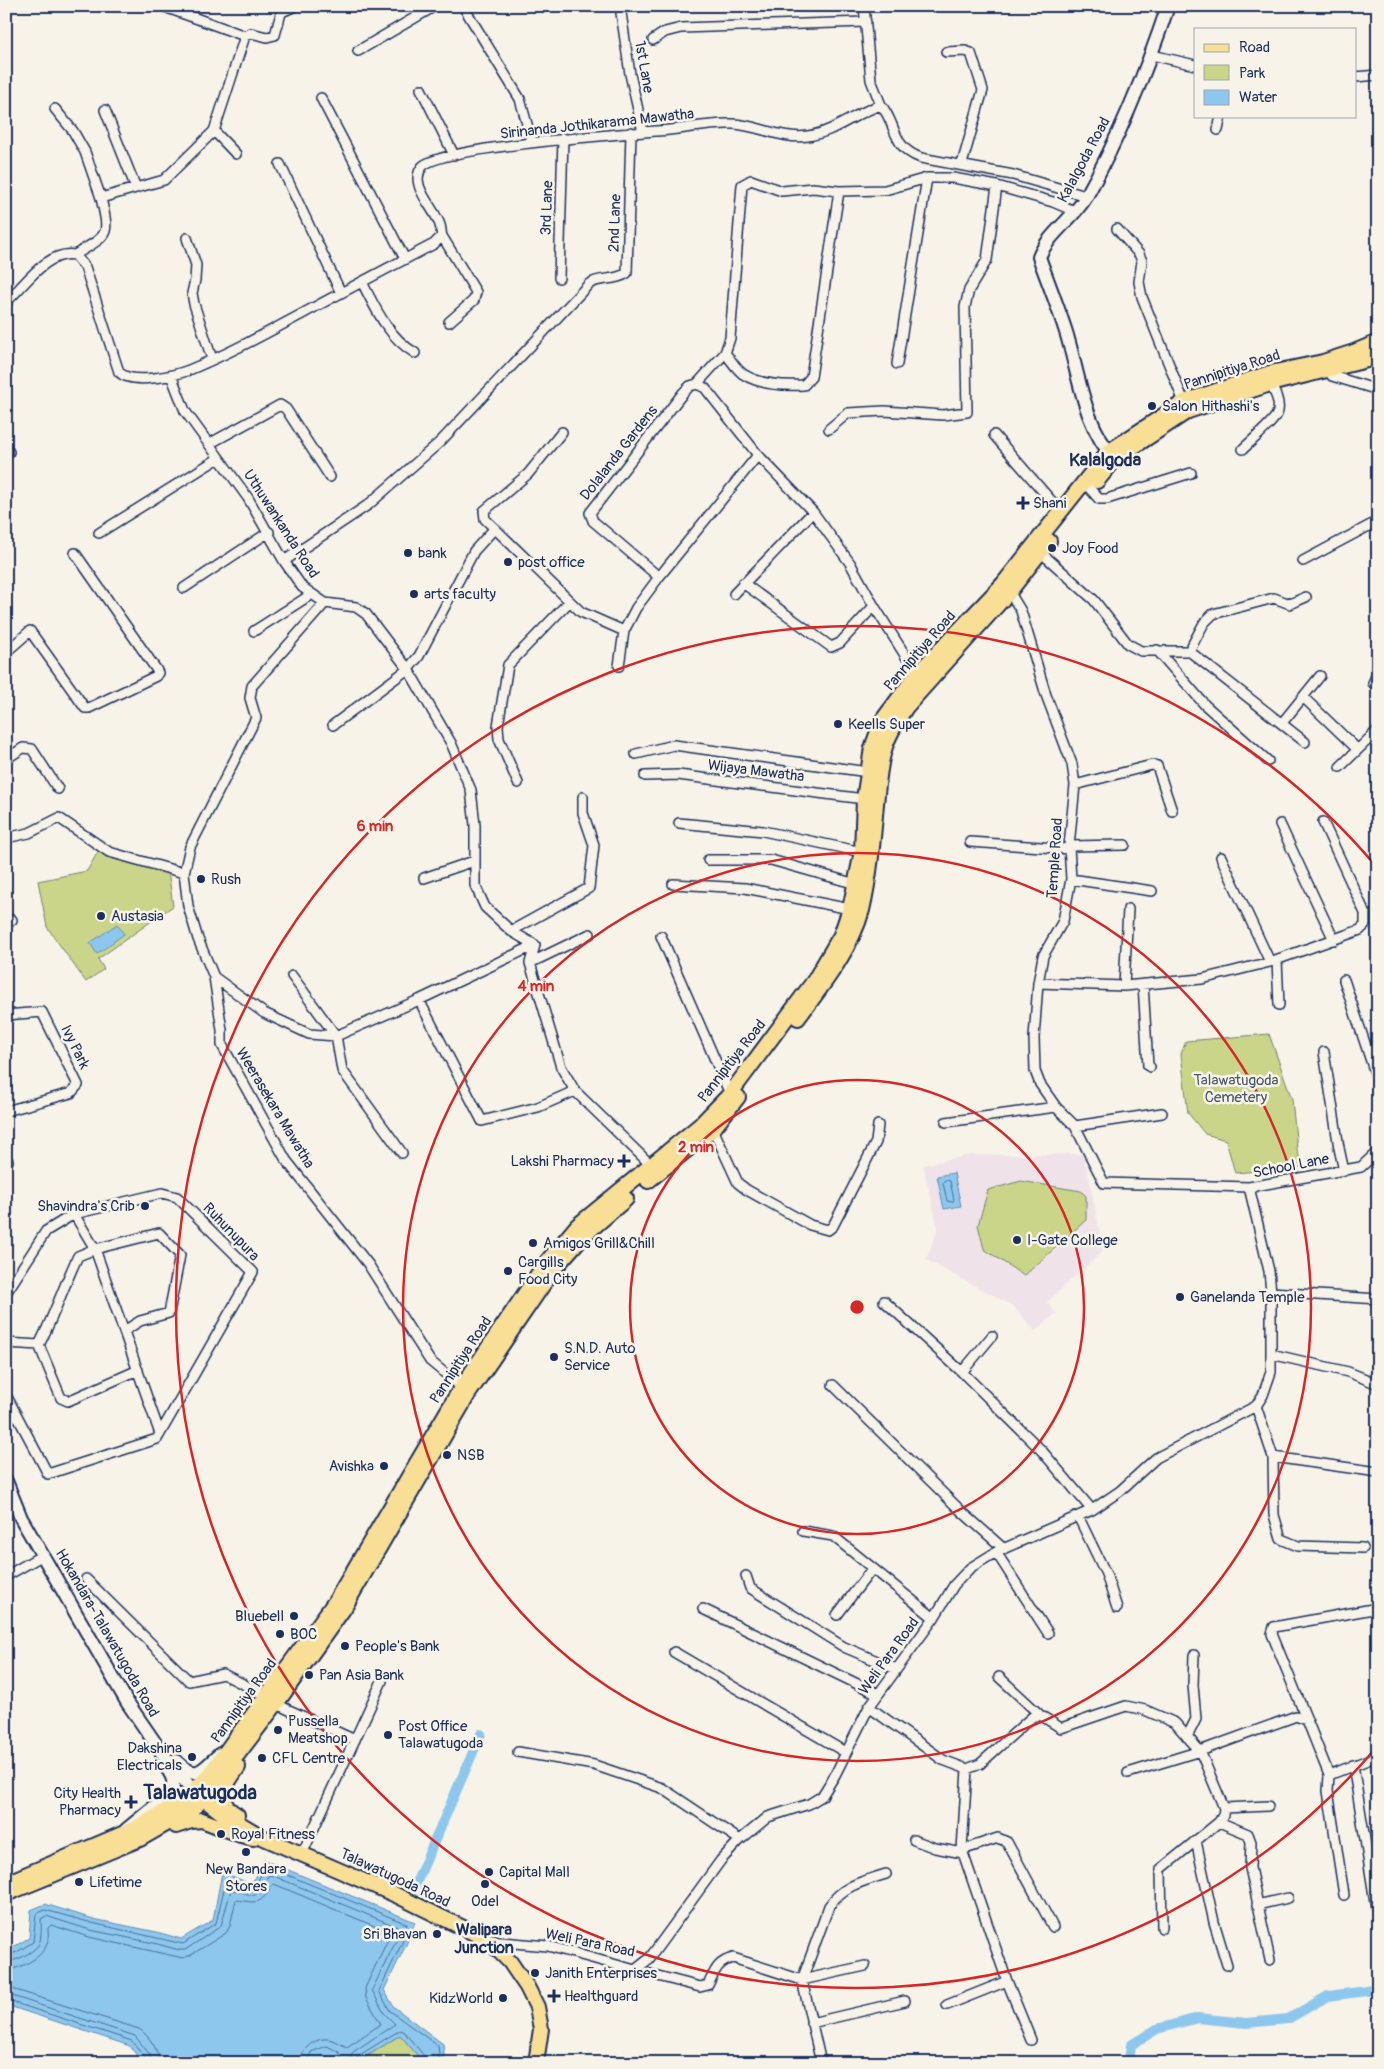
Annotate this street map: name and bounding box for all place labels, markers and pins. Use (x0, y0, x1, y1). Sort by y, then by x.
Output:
place label: Salon Hithashi's (1162, 397, 1260, 416)
marker: Salon Hithashi's (1146, 400, 1158, 412)
place label: Shani (1033, 494, 1067, 513)
marker: Shani (1017, 497, 1029, 509)
place label: Joy Food (1062, 539, 1119, 558)
marker: Joy Food (1046, 542, 1058, 554)
place label: bank (418, 544, 447, 563)
marker: bank (402, 547, 414, 559)
place label: post office (518, 553, 585, 572)
marker: post office (502, 556, 514, 568)
place label: arts faculty (424, 585, 497, 604)
marker: arts faculty (408, 588, 420, 600)
place label: Keells Super (848, 715, 926, 734)
marker: Keells Super (832, 718, 844, 730)
place label: Rush (211, 870, 241, 889)
marker: Rush (195, 873, 207, 885)
place label: Austasia (111, 907, 164, 926)
marker: Austasia (95, 910, 107, 922)
place label: Lakshi Pharmacy (511, 1152, 615, 1171)
marker: Lakshi Pharmacy (618, 1155, 630, 1167)
place label: Shavindra's Crib (37, 1197, 135, 1216)
marker: Shavindra's Crib (139, 1200, 151, 1212)
place label: I-Gate College (1027, 1231, 1118, 1250)
place label: Amigos Grill&Chill (543, 1234, 655, 1253)
marker: I-Gate College (1011, 1234, 1023, 1246)
marker: Amigos Grill&Chill (527, 1237, 539, 1249)
place label: Cargills Food City (518, 1253, 578, 1289)
marker: Cargills Food City (502, 1265, 514, 1277)
place label: Ganelanda Temple (1190, 1288, 1305, 1307)
marker: Ganelanda Temple (1174, 1291, 1186, 1303)
centre of rings (848, 1298, 866, 1316)
place label: S.N.D. Auto Service (564, 1339, 636, 1375)
marker: S.N.D. Auto Service (548, 1351, 560, 1363)
place label: NSB (457, 1446, 484, 1465)
marker: NSB (441, 1449, 453, 1461)
place label: Avishka (329, 1457, 374, 1476)
marker: Avishka (378, 1460, 390, 1472)
place label: Bluebell (235, 1607, 284, 1626)
marker: Bluebell (288, 1610, 300, 1622)
place label: BOC (290, 1625, 317, 1644)
marker: BOC (274, 1628, 286, 1640)
place label: People's Bank (355, 1637, 440, 1656)
marker: People's Bank (339, 1640, 351, 1652)
place label: Pan Asia Bank (319, 1666, 405, 1685)
marker: Pan Asia Bank (303, 1669, 315, 1681)
place label: Pussella Meatshop (288, 1712, 348, 1748)
place label: Post Office Talawatugoda (398, 1717, 483, 1753)
marker: Pussella Meatshop (272, 1724, 284, 1736)
marker: Post Office Talawatugoda (382, 1729, 394, 1741)
place label: Dakshina Electricals (117, 1739, 182, 1775)
place label: CFL Centre (272, 1749, 346, 1768)
marker: Dakshina Electricals (186, 1751, 198, 1763)
marker: CFL Centre (256, 1752, 268, 1764)
place label: City Health Pharmacy (53, 1784, 122, 1820)
marker: City Health Pharmacy (125, 1796, 137, 1808)
place label: Royal Fitness (231, 1825, 315, 1844)
marker: Royal Fitness (215, 1828, 227, 1840)
marker: New Bandara Stores (240, 1846, 252, 1858)
place label: New Bandara Stores (205, 1860, 287, 1896)
place label: Capital Mall (499, 1863, 570, 1882)
marker: Capital Mall (483, 1866, 495, 1878)
place label: Lifetime (89, 1873, 142, 1892)
marker: Lifetime (73, 1876, 85, 1888)
marker: Odel (479, 1878, 491, 1890)
place label: Odel (471, 1892, 499, 1911)
place label: Sri Bhavan (363, 1925, 427, 1944)
marker: Sri Bhavan (431, 1928, 443, 1940)
place label: Janith Enterprises (545, 1964, 657, 1983)
marker: Janith Enterprises (529, 1967, 541, 1979)
place label: Healthguard (564, 1987, 638, 2006)
place label: KidzWorld (429, 1989, 493, 2008)
marker: Healthguard (548, 1990, 560, 2002)
marker: KidzWorld (497, 1992, 509, 2004)

